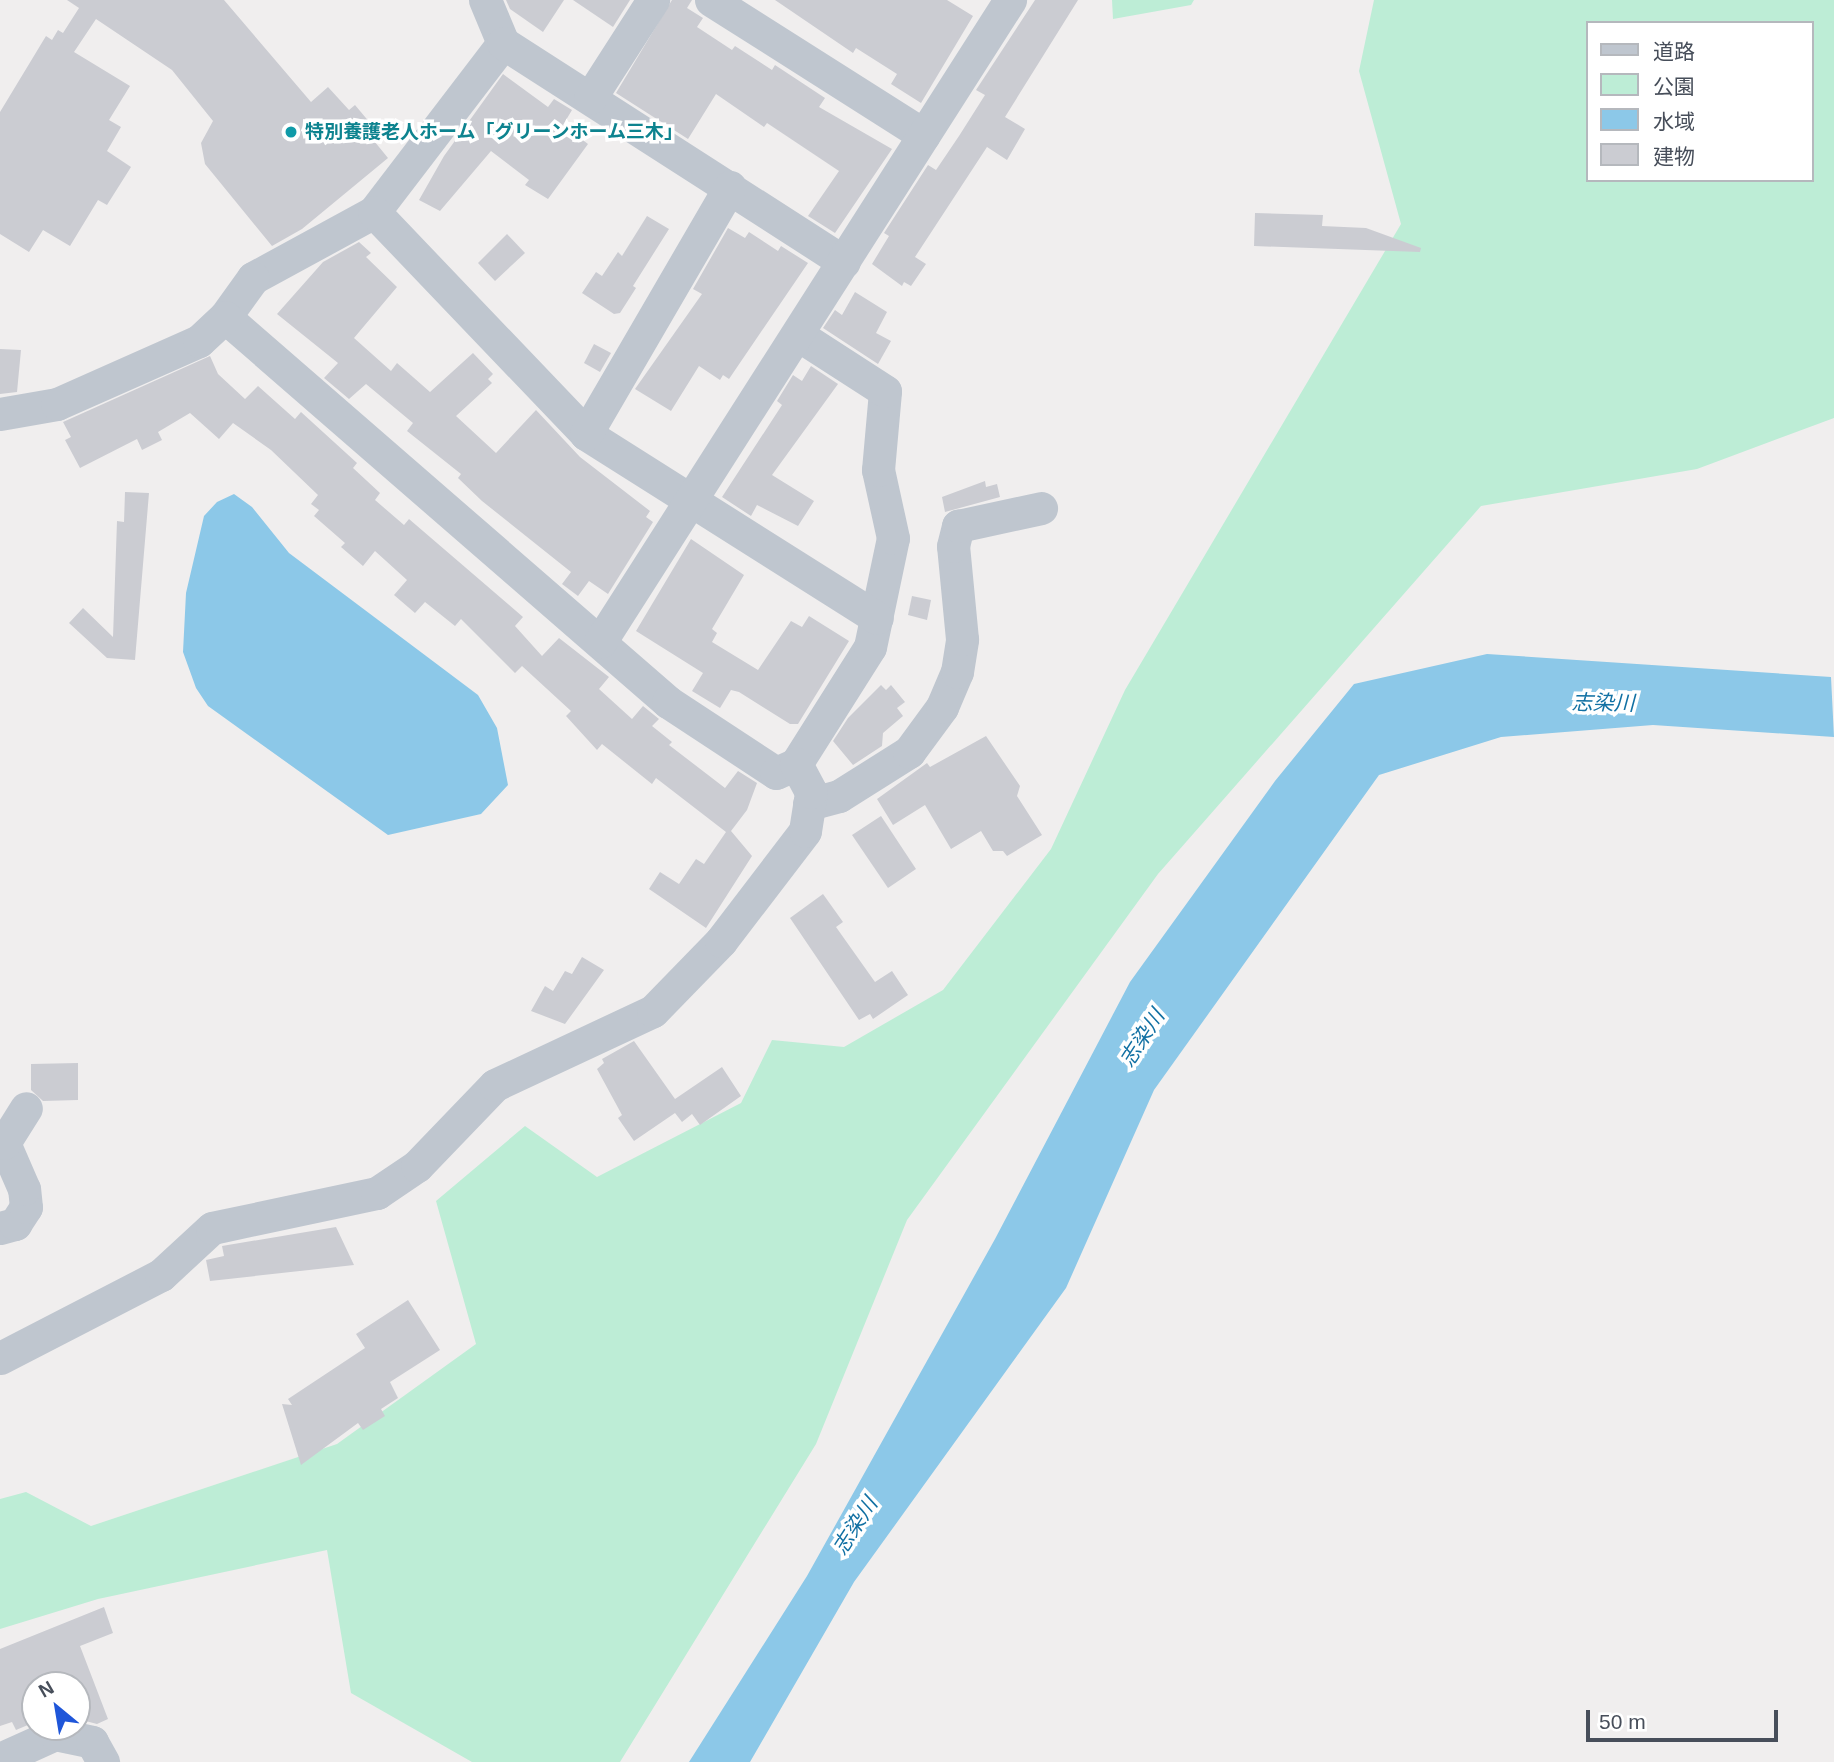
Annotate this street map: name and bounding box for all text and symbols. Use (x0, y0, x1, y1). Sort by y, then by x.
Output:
legend (1586, 21, 1813, 182)
text: 道路 (1653, 40, 1695, 63)
text: 公園 (1653, 75, 1695, 98)
text: 水域 (1653, 110, 1695, 133)
place label: 特別養護老人ホーム「グリーンホーム三木」 (305, 121, 685, 143)
marker: 特別養護老人ホーム「グリーンホーム三木」 (283, 124, 299, 140)
text: 建物 (1653, 145, 1695, 168)
water label: 志染川 (1571, 690, 1635, 716)
water label: 志染川 (1114, 1005, 1170, 1071)
water label: 志染川 (827, 1493, 883, 1559)
north arrow (21, 1671, 91, 1741)
text: N (35, 1677, 57, 1702)
scale bar (1589, 1696, 1782, 1740)
text: 50 m (1599, 1710, 1646, 1733)

